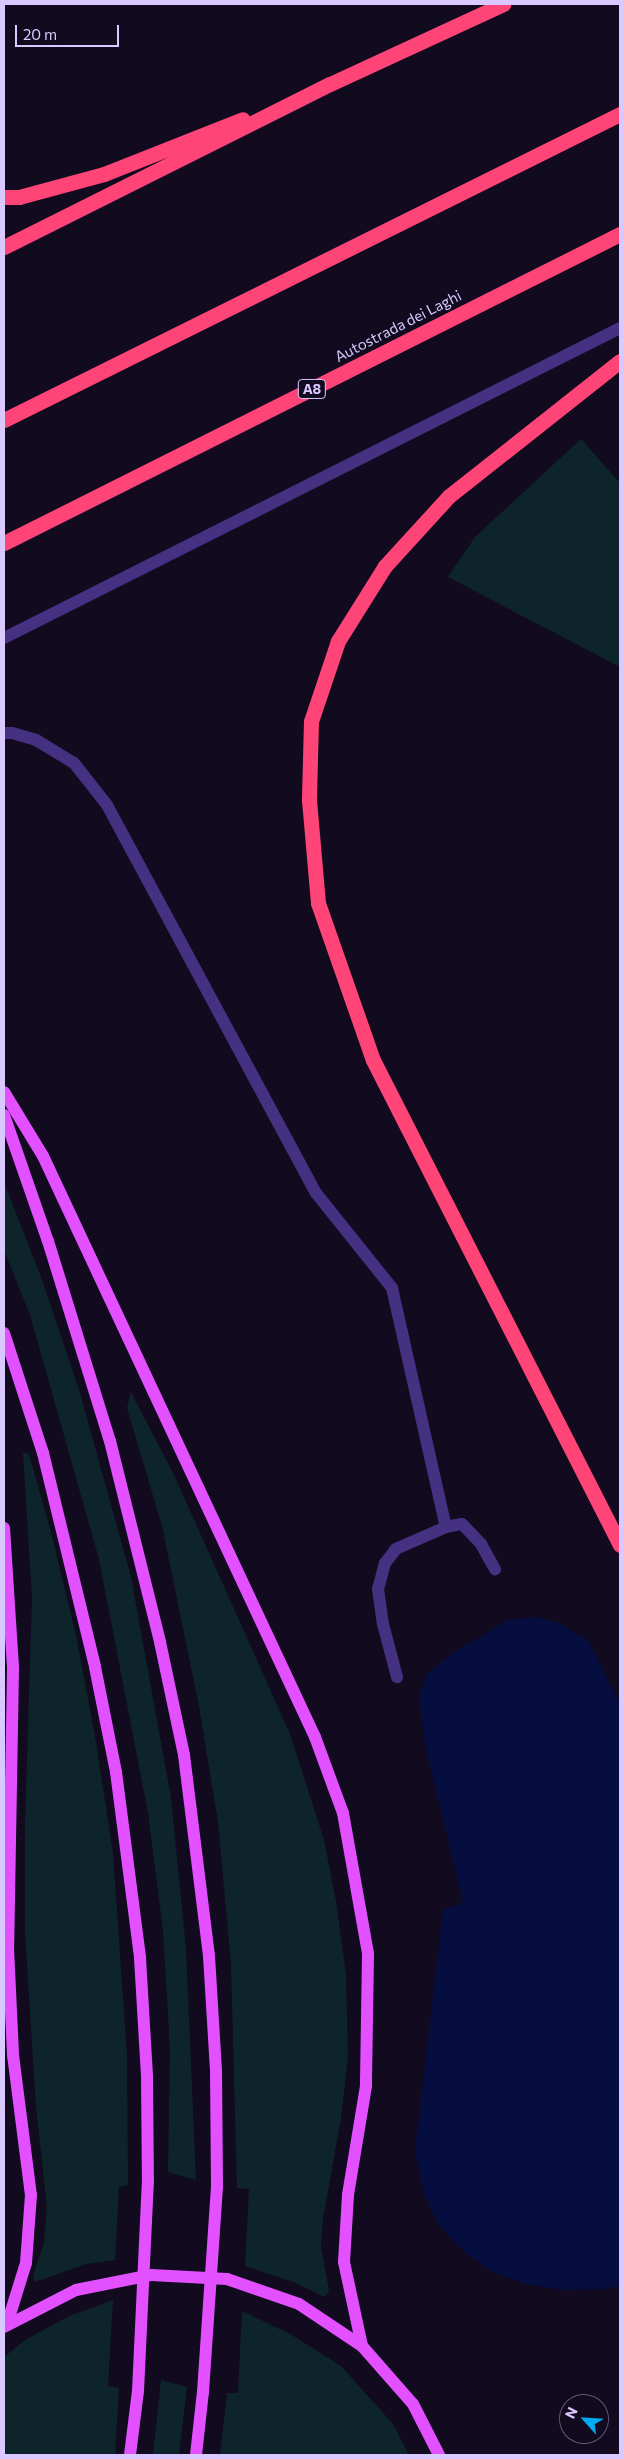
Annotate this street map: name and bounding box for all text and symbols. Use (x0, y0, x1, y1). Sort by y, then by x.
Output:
scale bar (18, 15, 121, 47)
text: 20 m (23, 25, 57, 43)
street label: Autostrada dei Laghi (332, 286, 464, 366)
road number: A8 (297, 378, 327, 400)
north arrow (559, 2394, 609, 2444)
text: N (561, 2404, 581, 2421)

